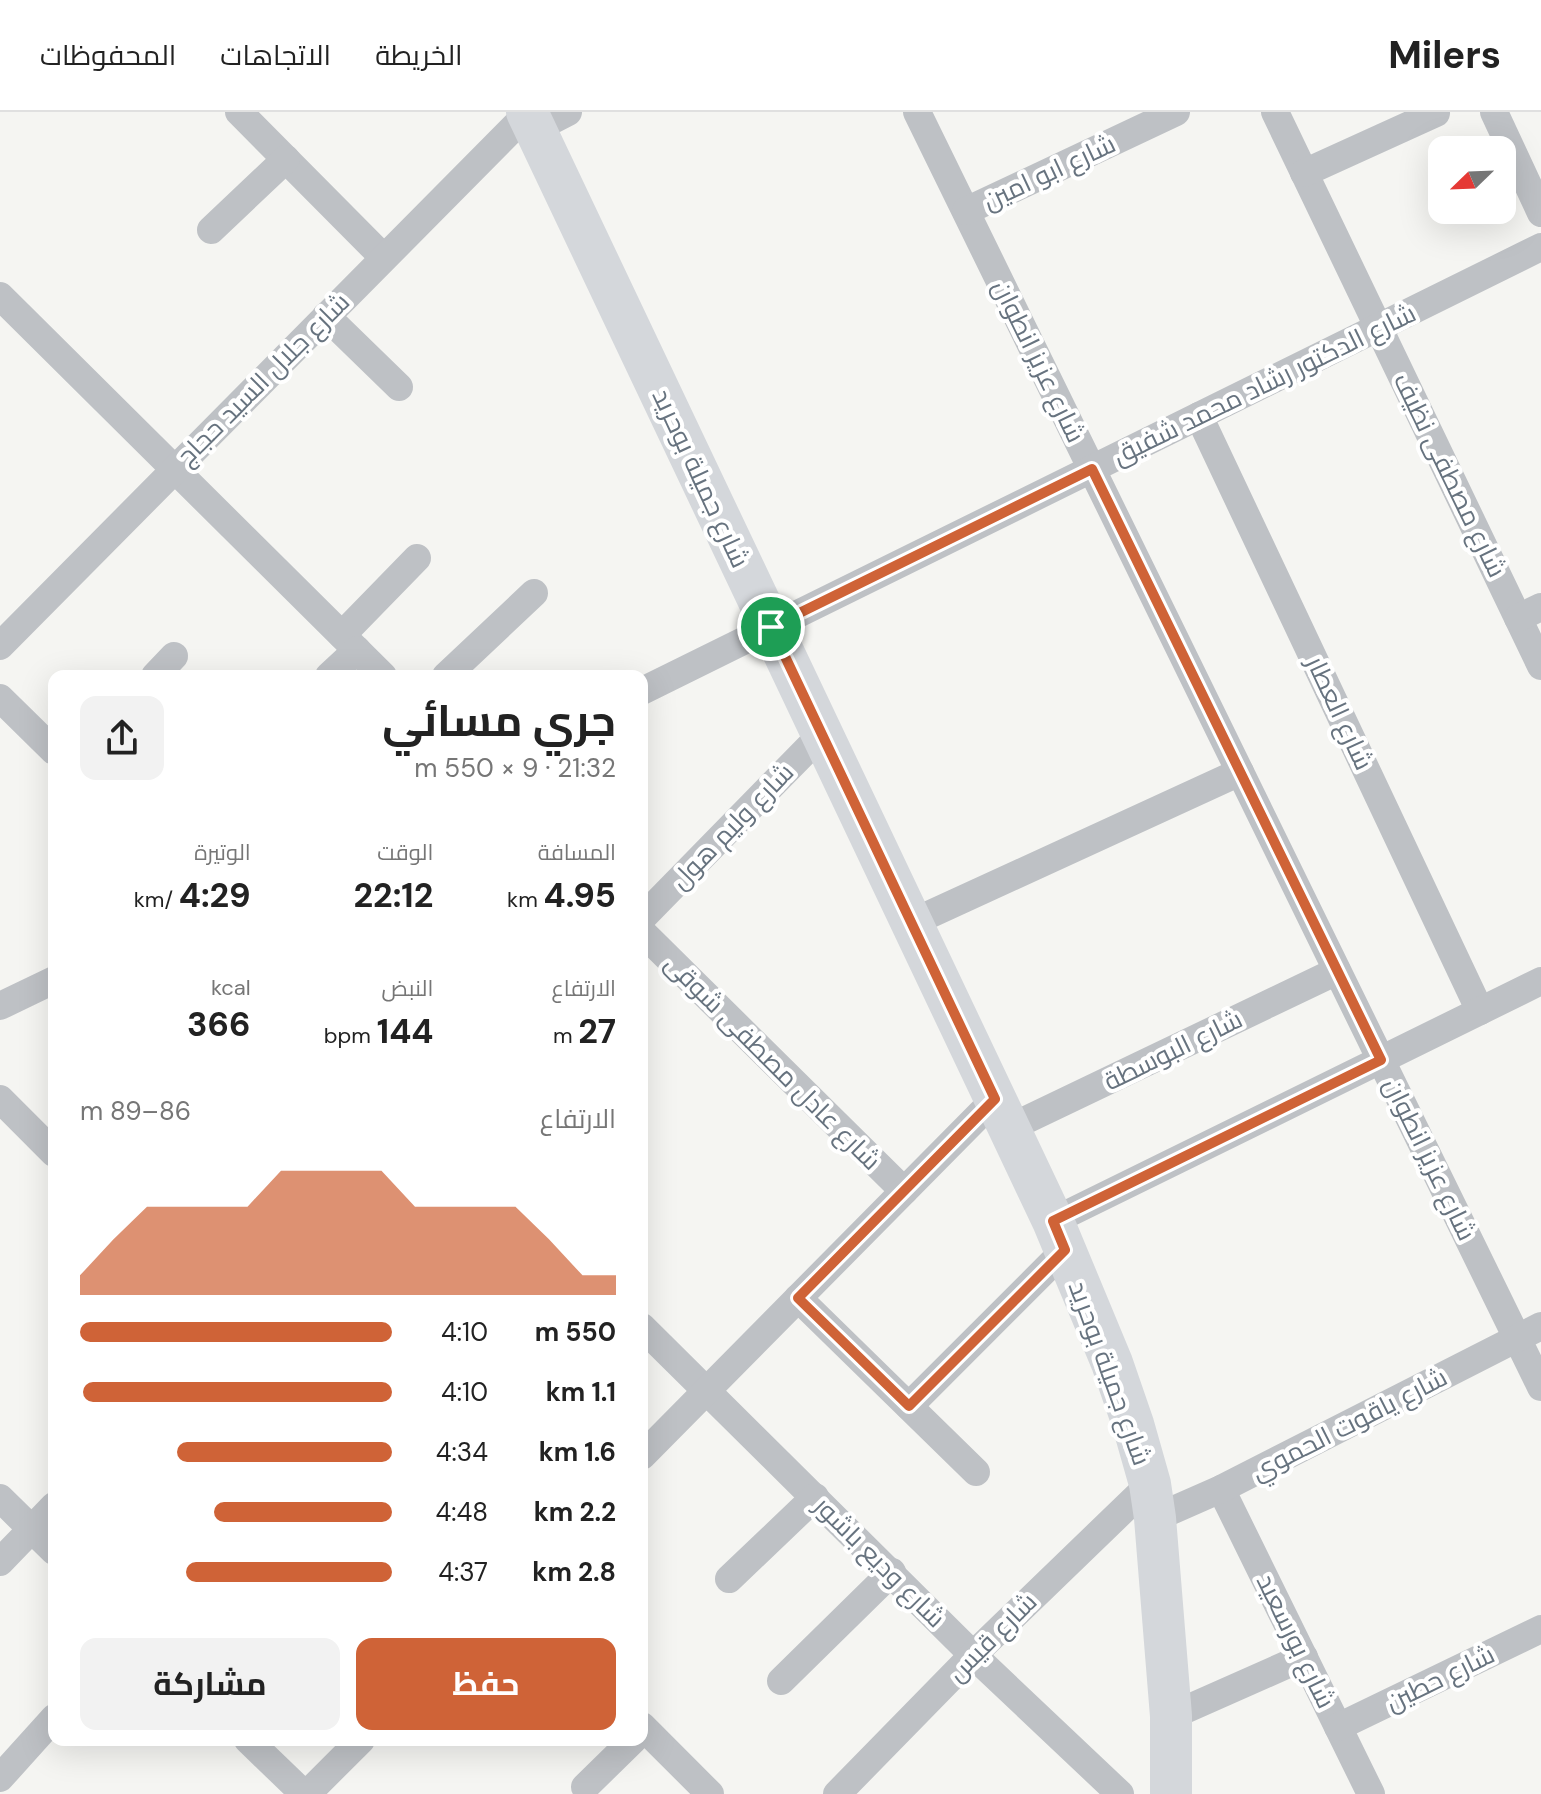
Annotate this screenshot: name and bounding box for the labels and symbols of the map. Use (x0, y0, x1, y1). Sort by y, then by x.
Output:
street label: شارع ابو امين (977, 126, 1121, 218)
north arrow (1428, 136, 1516, 224)
street label: شارع عزيز انطوان (985, 274, 1093, 448)
street label: شارع جلال السيد حجاج (169, 285, 357, 473)
street label: شارع الدكتور رشاد محمد شفيق (1107, 296, 1421, 472)
street label: شارع مصطفى نظيف (1386, 367, 1514, 583)
street label: شارع جميلة بوحريد (645, 383, 757, 573)
pin (737, 593, 805, 661)
street label: شارع العطار (1298, 649, 1381, 775)
street label: شارع وليم هول (663, 755, 802, 897)
street label: شارع عادل مصطفى شوقى (658, 947, 888, 1177)
street label: شارع البوسطة (1098, 1002, 1248, 1098)
street label: شارع عزيز انطوان (1376, 1072, 1484, 1246)
street label: شارع جميلة بوحريد (1061, 1276, 1159, 1470)
street label: شارع ياقوت الحموي (1245, 1360, 1454, 1491)
street label: شارع وديع باشور (806, 1488, 953, 1635)
street label: شارع بورسعيد (1249, 1568, 1343, 1714)
street label: شارع قيس (940, 1585, 1044, 1689)
street label: شارع حطين (1380, 1637, 1500, 1719)

